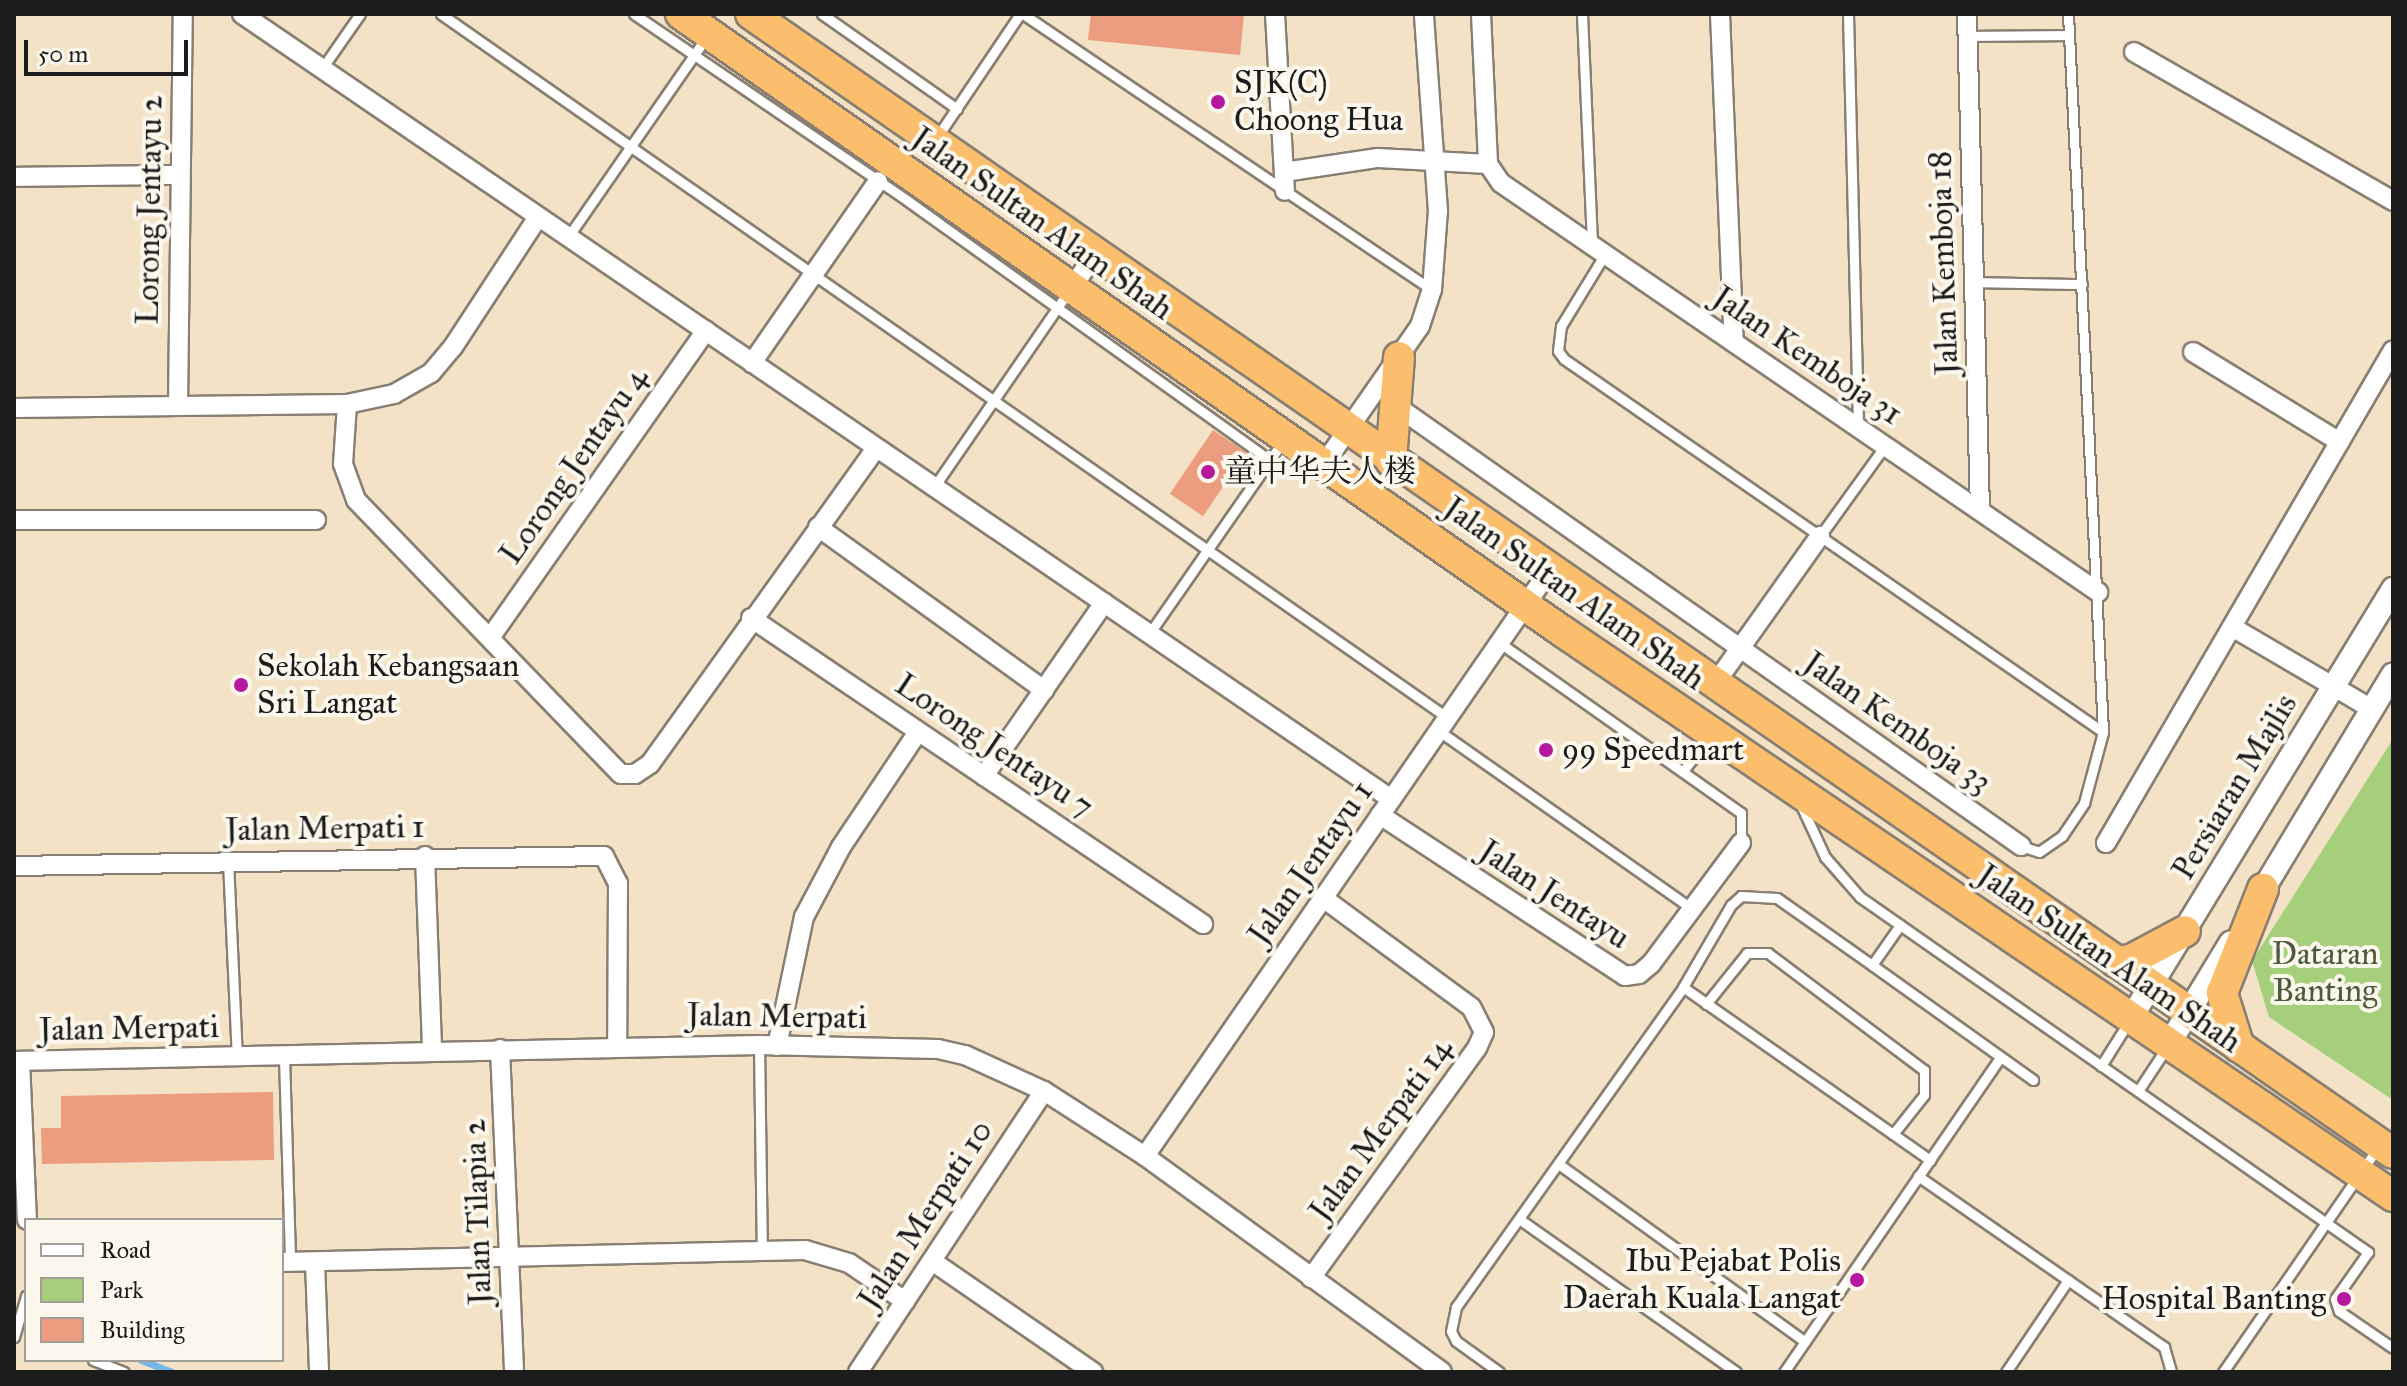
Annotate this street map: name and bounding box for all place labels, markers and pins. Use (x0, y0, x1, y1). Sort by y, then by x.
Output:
place label: SJK(C) Choong Hua (1234, 65, 1403, 140)
marker: SJK(C) Choong Hua (1209, 93, 1227, 111)
place label: 童中华夫人楼 (1224, 453, 1416, 491)
marker: 童中华夫人楼 (1199, 463, 1217, 481)
place label: Sekolah Kebangsaan Sri Langat (257, 648, 519, 723)
marker: Sekolah Kebangsaan Sri Langat (232, 676, 250, 694)
place label: 99 Speedmart (1562, 731, 1744, 769)
marker: 99 Speedmart (1537, 741, 1555, 759)
place label: Ibu Pejabat Polis Daerah Kuala Langat (1563, 1243, 1841, 1318)
marker: Ibu Pejabat Polis Daerah Kuala Langat (1848, 1271, 1866, 1289)
place label: Hospital Banting (2101, 1280, 2326, 1318)
marker: Hospital Banting (2333, 1288, 2355, 1310)

